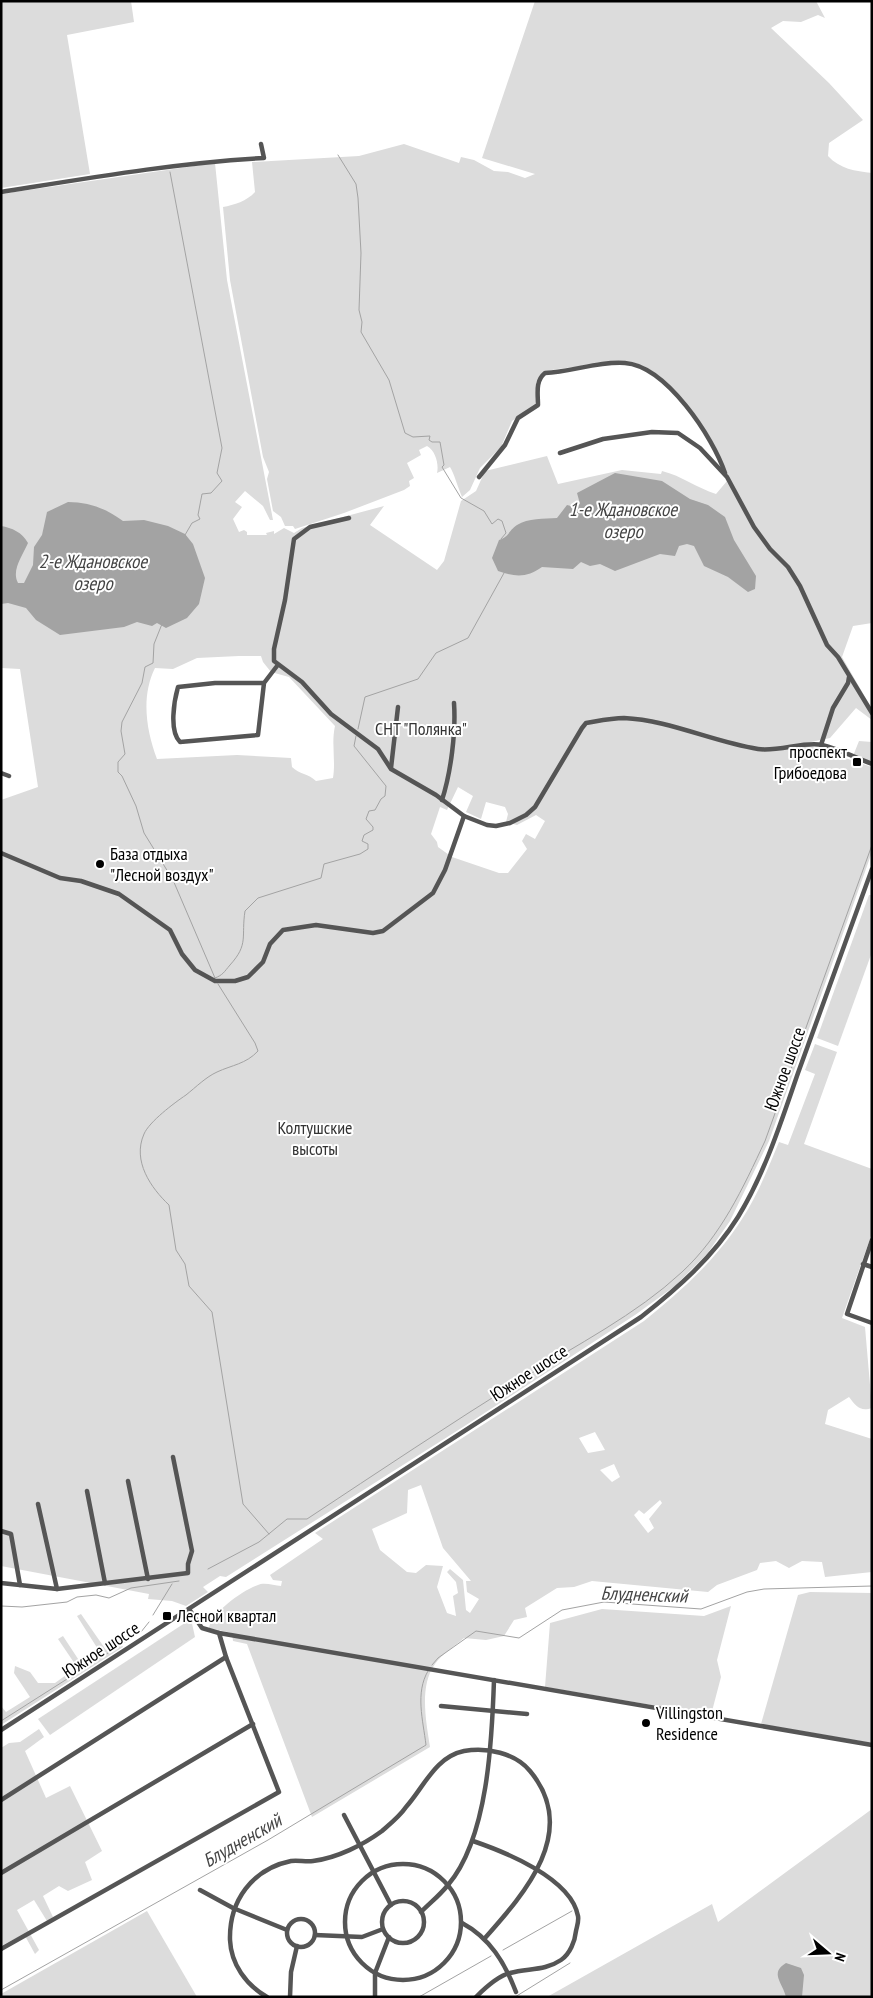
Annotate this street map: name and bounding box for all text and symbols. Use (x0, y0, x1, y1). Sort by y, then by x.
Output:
water label: 1-е Ждановское озеро (569, 497, 678, 543)
water label: 2-е Ждановское озеро (39, 549, 148, 595)
park label: СНТ "Полянка" (375, 717, 467, 740)
place label: проспект Грибоедова (774, 740, 847, 784)
marker: проспект Грибоедова (851, 756, 863, 768)
place label: База отдыха "Лесной воздух" (110, 842, 214, 886)
marker: База отдыха "Лесной воздух" (94, 858, 106, 870)
street label: Южное шоссе (759, 1024, 810, 1114)
park label: Колтушские высоты (277, 1116, 353, 1160)
street label: Южное шоссе (486, 1339, 572, 1406)
water label: Блудненский (600, 1580, 689, 1608)
place label: Лесной квартал (176, 1604, 276, 1627)
marker: Лесной квартал (161, 1610, 173, 1622)
street label: Южное шоссе (58, 1616, 144, 1683)
place label: Villingston Residence (655, 1701, 723, 1745)
marker: Villingston Residence (640, 1717, 652, 1729)
water label: Блудненский (199, 1807, 287, 1872)
north arrow (803, 1928, 853, 1978)
text: N (831, 1951, 850, 1964)

